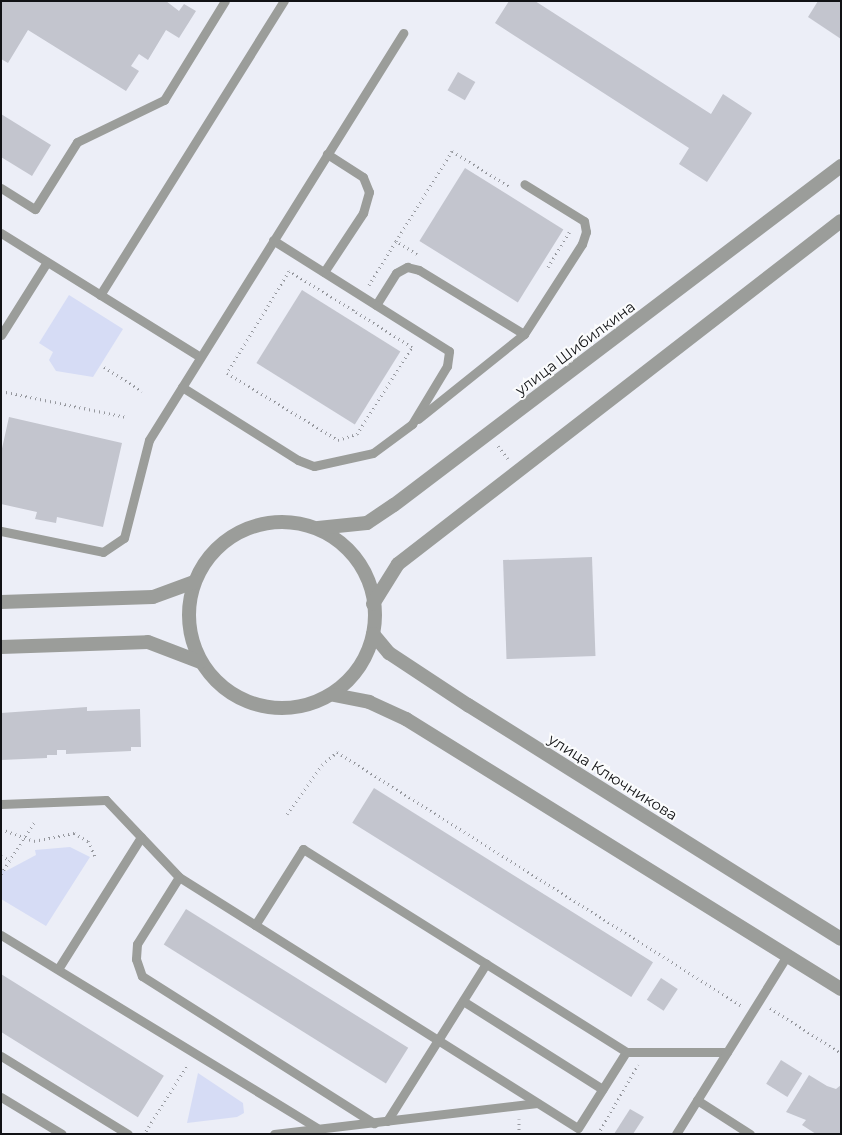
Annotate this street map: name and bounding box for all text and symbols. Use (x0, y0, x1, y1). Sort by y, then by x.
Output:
street label: улица Шибилкина (512, 297, 638, 399)
street label: улица Ключникова (545, 730, 681, 824)

